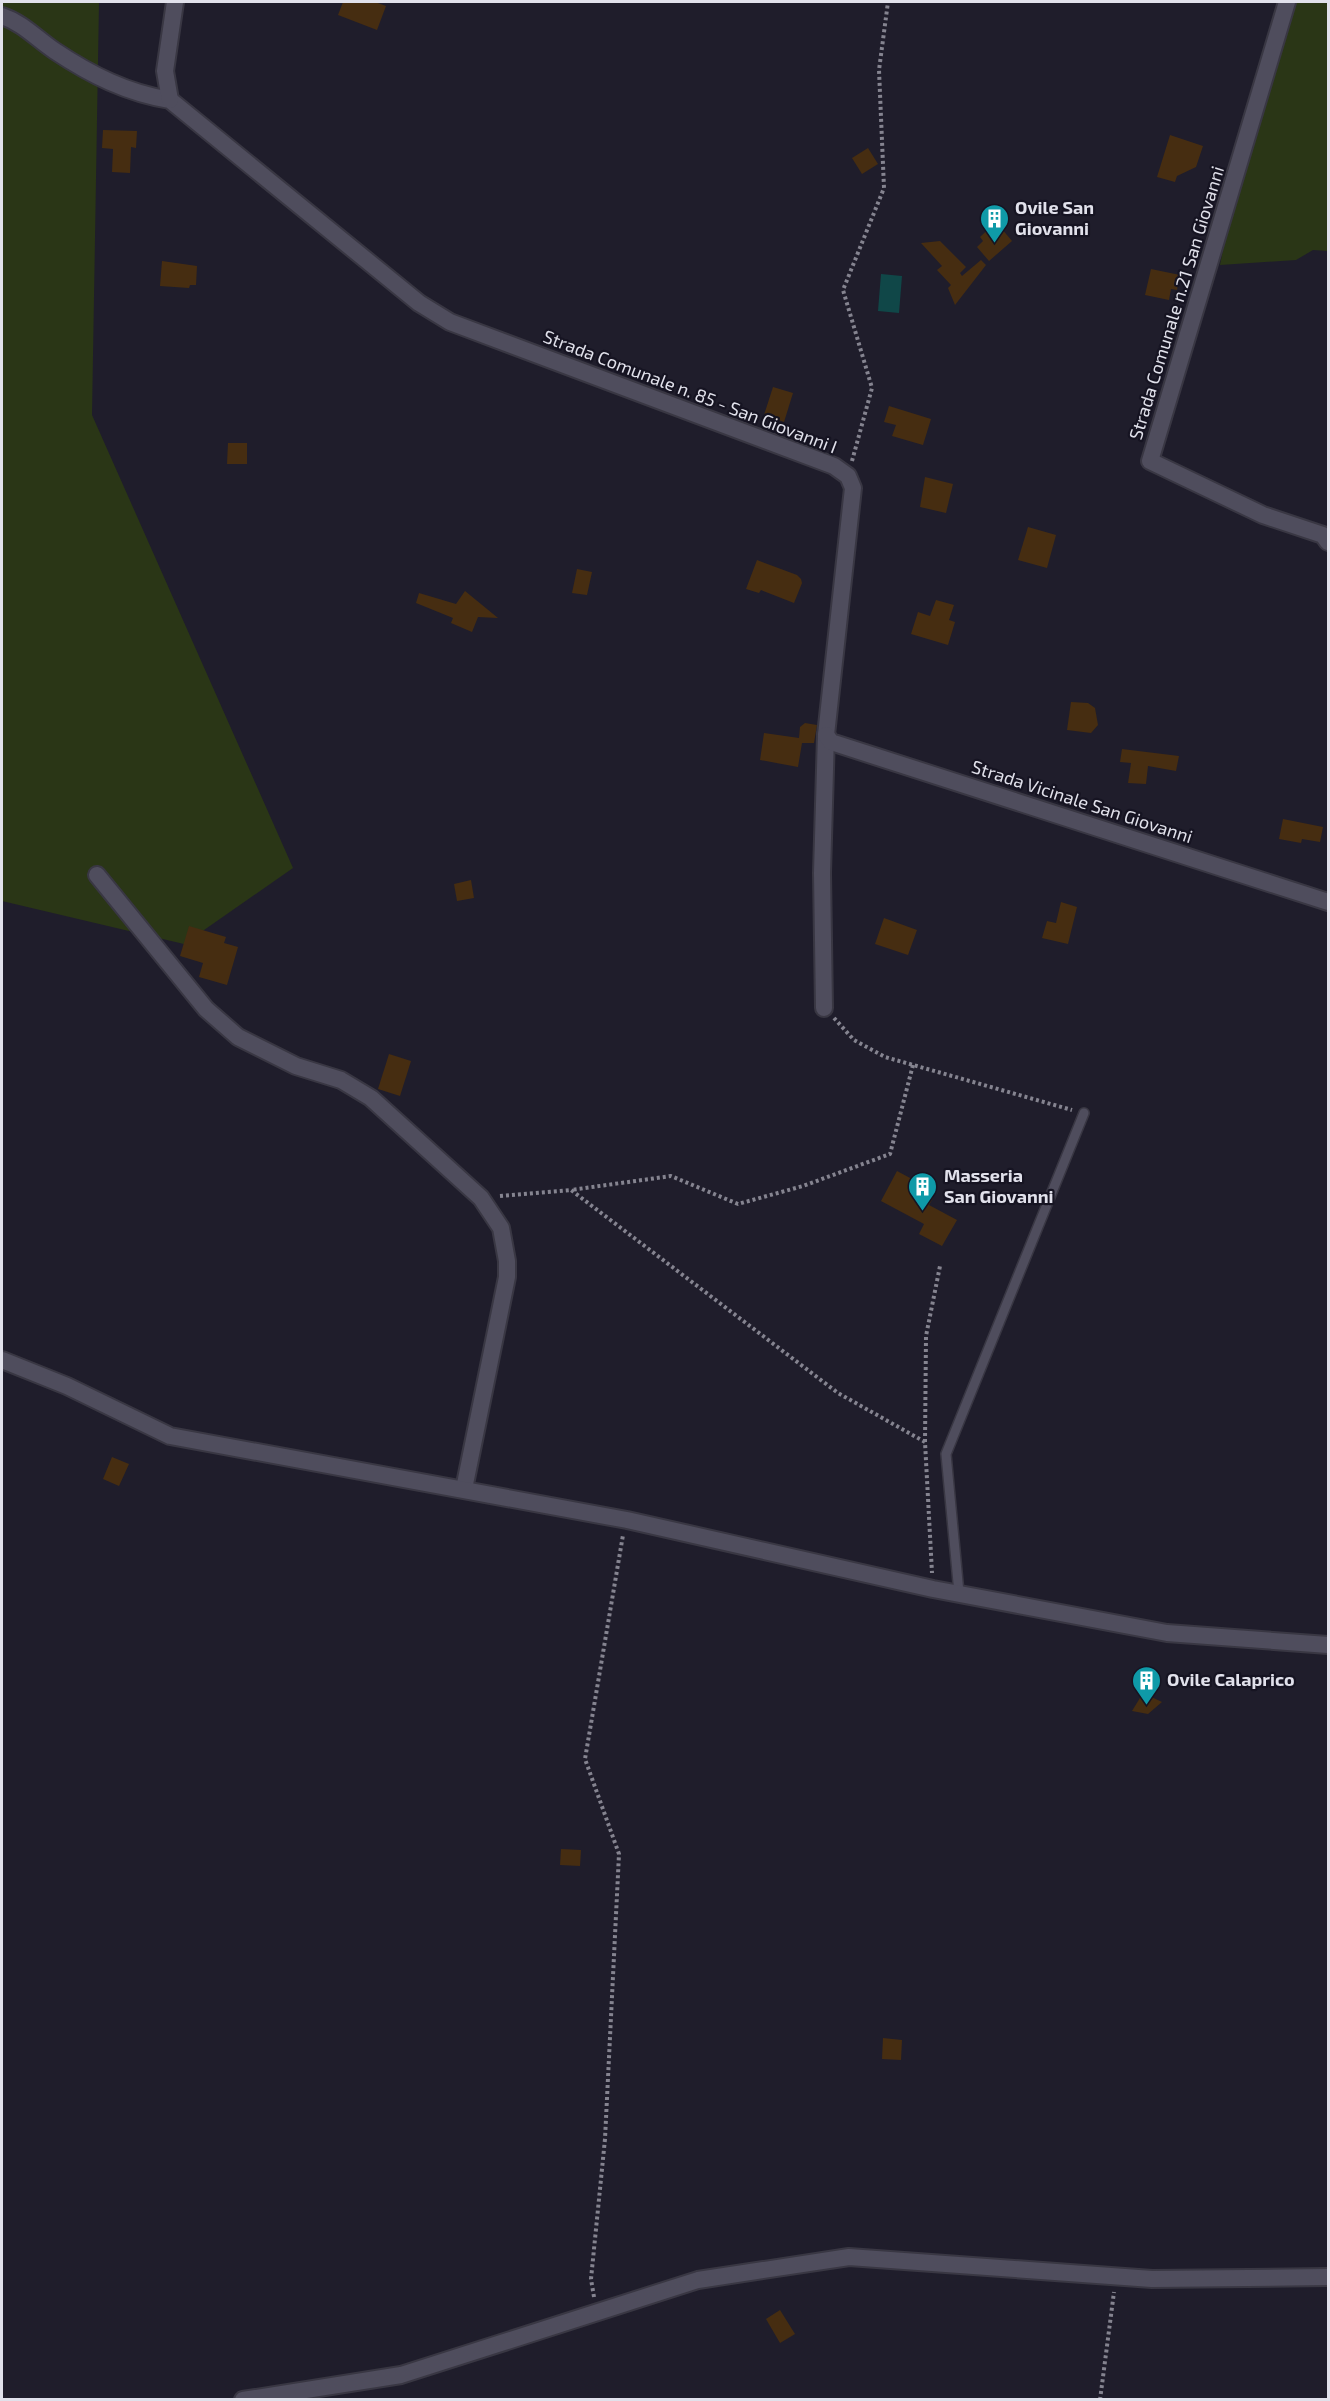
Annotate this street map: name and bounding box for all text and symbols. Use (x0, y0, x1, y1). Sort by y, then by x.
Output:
street label: Strada Comunale n.21 San Giovanni (1124, 163, 1228, 442)
place label: Ovile San Giovanni (1015, 196, 1094, 239)
building icon: Ovile San Giovanni (978, 202, 1010, 244)
street label: Strada Comunale n. 85 - San Giovanni I (540, 325, 840, 457)
street label: Strada Vicinale San Giovanni (969, 755, 1195, 847)
place label: Masseria San Giovanni (944, 1164, 1054, 1207)
building icon: Masseria San Giovanni (907, 1170, 939, 1212)
building icon: Ovile Calaprico (1130, 1664, 1162, 1706)
place label: Ovile Calaprico (1167, 1668, 1295, 1690)

